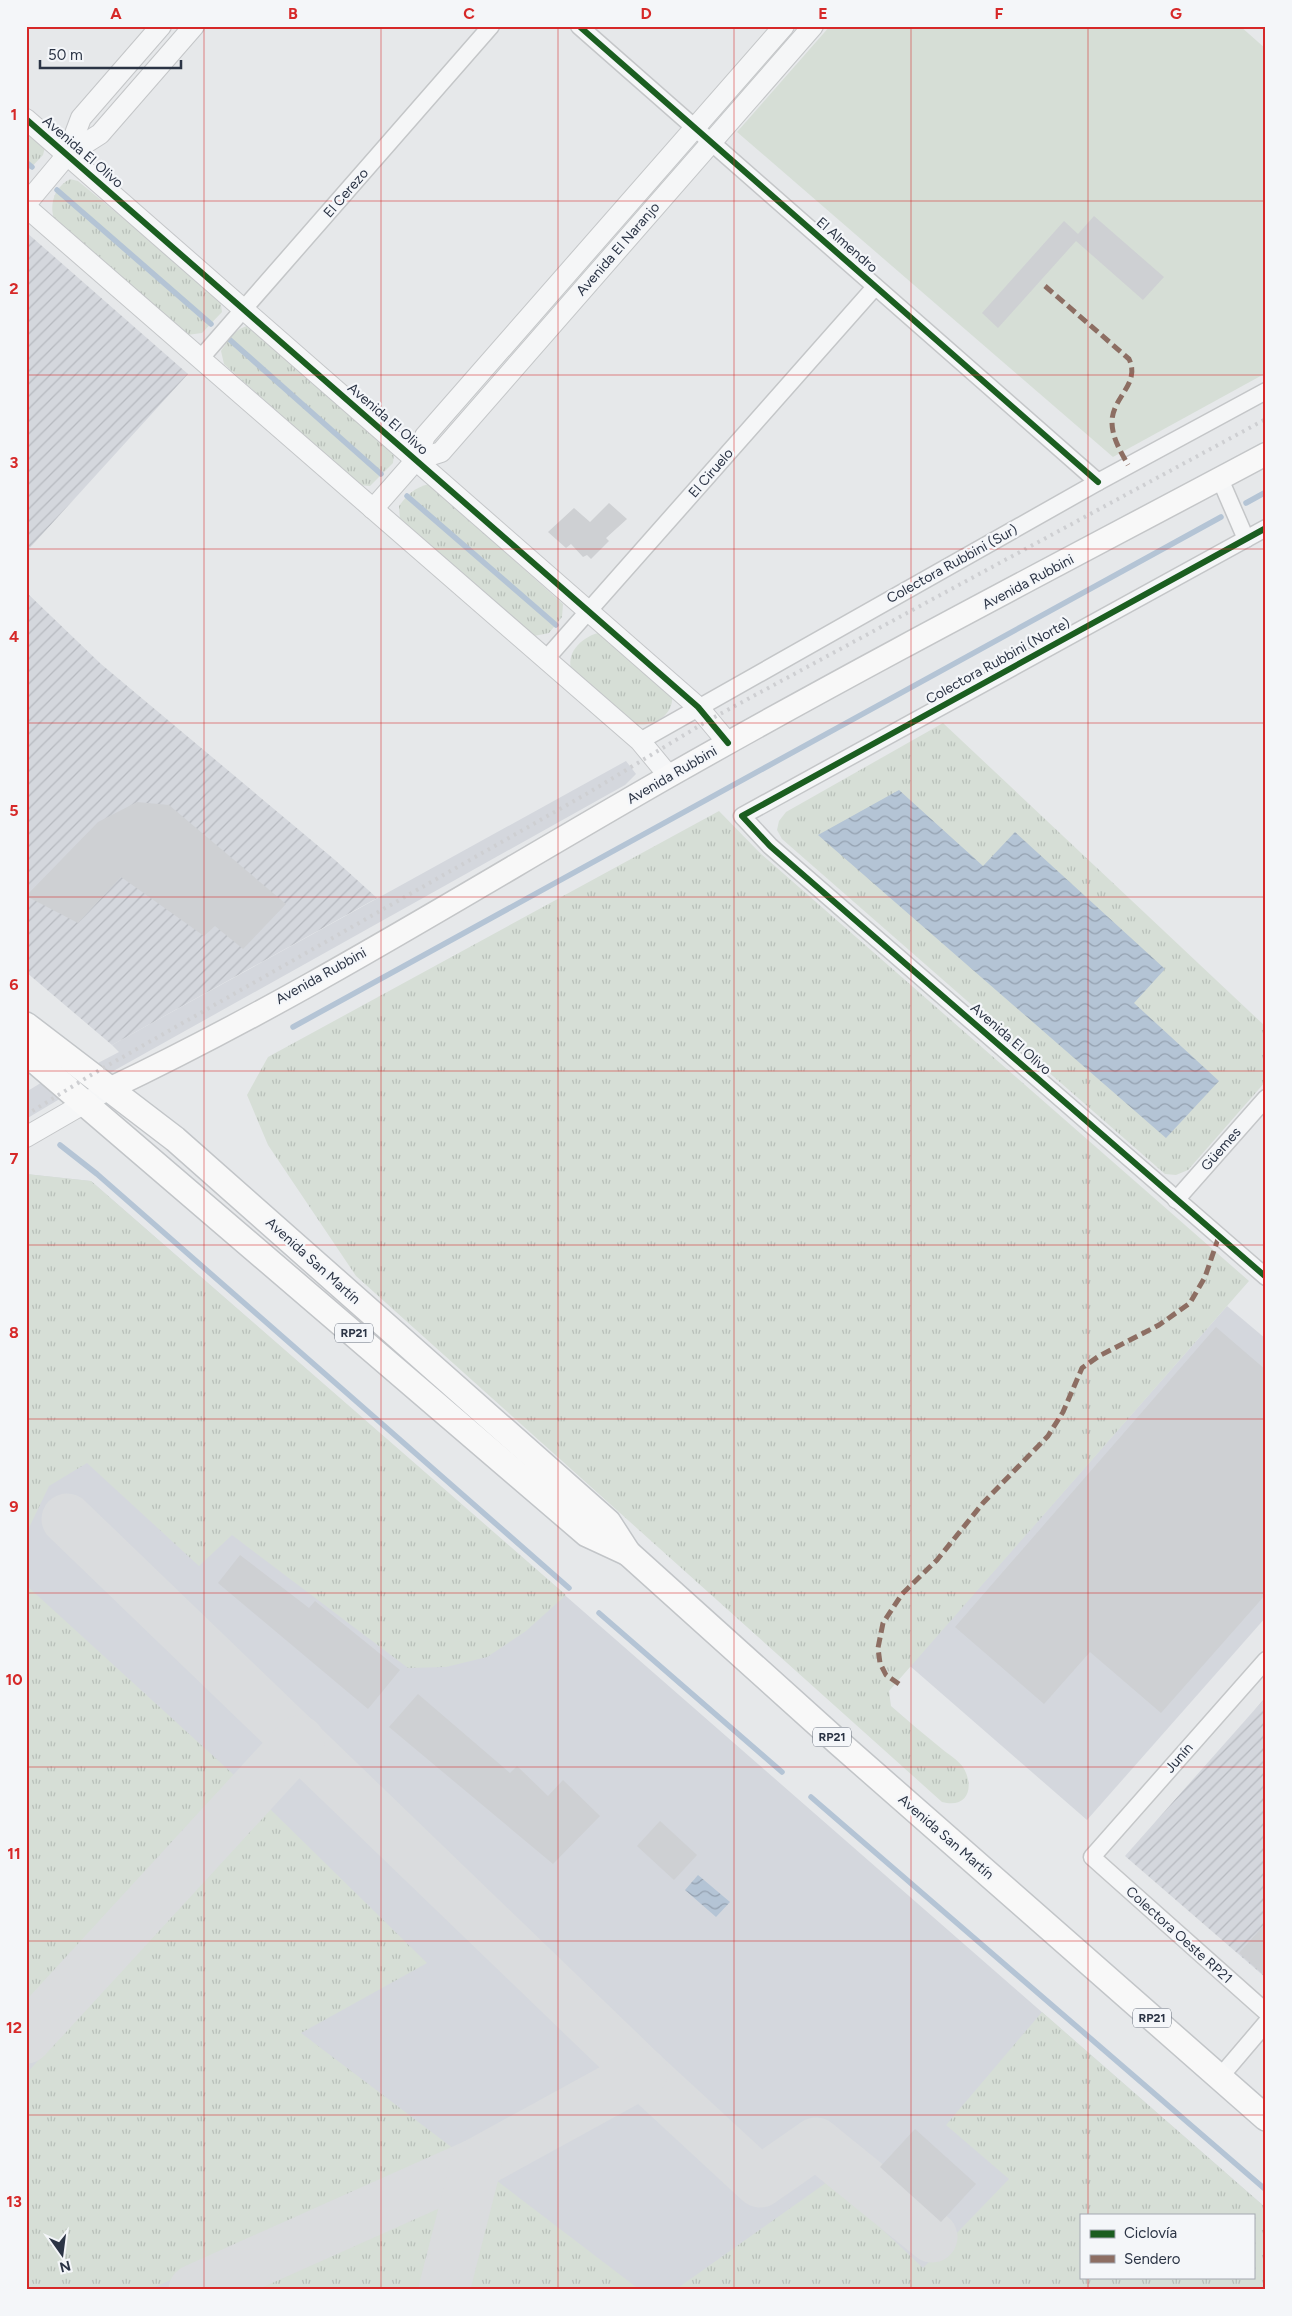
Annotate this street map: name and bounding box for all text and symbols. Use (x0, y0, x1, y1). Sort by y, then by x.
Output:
text: A (110, 4, 122, 23)
text: B (288, 4, 298, 23)
text: C (463, 4, 475, 23)
text: D (640, 4, 652, 23)
text: E (818, 4, 828, 23)
text: F (995, 4, 1004, 23)
text: G (1170, 4, 1182, 23)
scale bar (40, 38, 181, 70)
text: 50 m (48, 46, 83, 64)
text: 1 (11, 105, 17, 124)
street label: Avenida El Olivo (39, 112, 127, 192)
street label: El Cerezo (320, 165, 372, 221)
street label: Avenida El Naranjo (573, 199, 663, 299)
street label: El Almendro (813, 214, 881, 276)
text: 2 (9, 279, 19, 298)
street label: Avenida El Olivo (344, 379, 432, 459)
street label: El Ciruelo (685, 445, 737, 501)
text: 3 (10, 453, 19, 472)
street label: Colectora Rubbini (Sur) (884, 521, 1020, 607)
street label: Avenida Rubbini (979, 551, 1077, 613)
street label: Colectora Rubbini (Norte) (923, 614, 1073, 708)
text: 4 (9, 627, 19, 646)
street label: Avenida Rubbini (624, 742, 720, 808)
text: 5 (9, 801, 19, 820)
street label: Avenida Rubbini (273, 944, 369, 1008)
text: 6 (9, 975, 19, 994)
street label: Avenida El Olivo (967, 999, 1055, 1079)
street label: Güemes (1197, 1124, 1245, 1174)
text: 7 (10, 1149, 19, 1168)
street label: Avenida San Martín (262, 1214, 364, 1308)
text: 8 (9, 1323, 19, 1342)
road number: RP21 (335, 1324, 373, 1342)
text: 9 (9, 1497, 19, 1516)
text: 10 (5, 1670, 23, 1689)
road number: RP21 (813, 1728, 851, 1746)
street label: Junín (1161, 1739, 1197, 1776)
street label: Avenida San Martín (895, 1791, 997, 1883)
text: 11 (7, 1844, 21, 1863)
street label: Colectora Oeste RP21 (1122, 1883, 1236, 1987)
road number: RP21 (1133, 2009, 1171, 2028)
text: 12 (6, 2018, 22, 2037)
text: 13 (6, 2192, 22, 2211)
legend (1080, 2214, 1254, 2278)
text: Ciclovía (1124, 2224, 1177, 2242)
north arrow (38, 2228, 88, 2278)
text: Sendero (1124, 2250, 1181, 2268)
text: N (58, 2257, 72, 2276)

